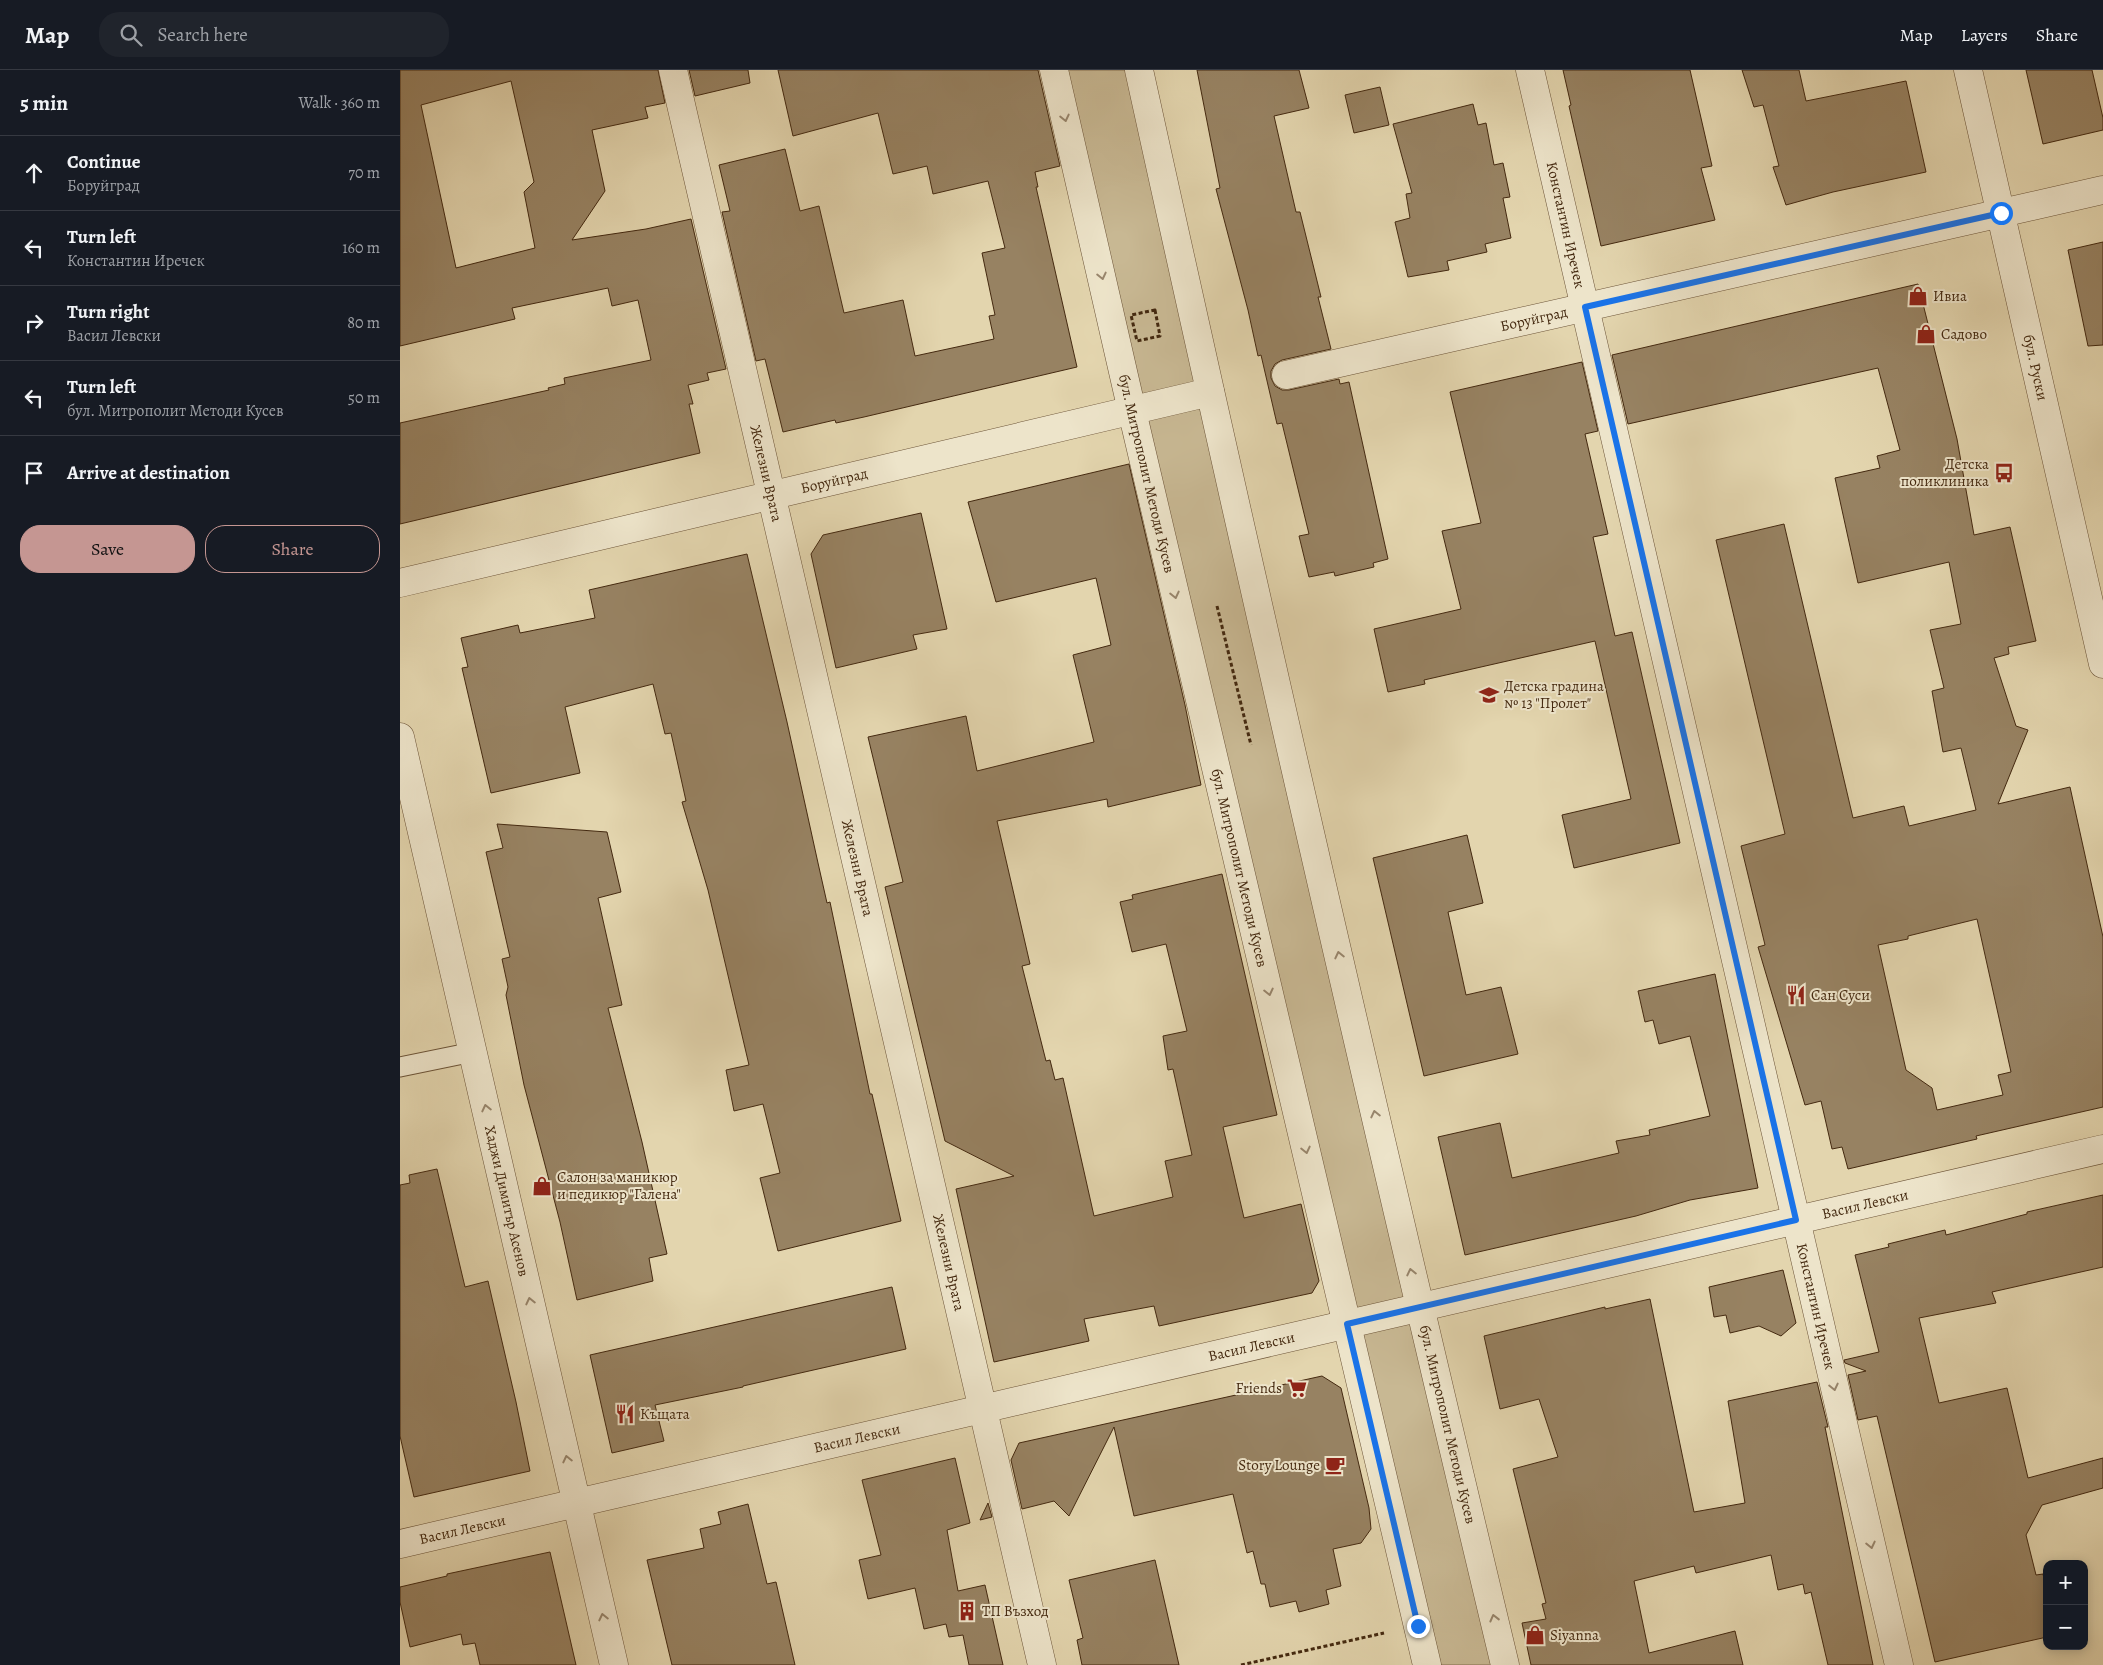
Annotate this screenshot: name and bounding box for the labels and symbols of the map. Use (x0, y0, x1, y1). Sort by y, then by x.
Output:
one-way arrow (1059, 113, 1070, 122)
street label: Константин Иречек (1542, 160, 1590, 290)
route start (1990, 202, 2013, 225)
one-way arrow (1096, 271, 1106, 280)
shop icon: Ивиа (1907, 285, 1929, 307)
place label: Ивиа (1933, 286, 1967, 306)
street label: Боруйград (1498, 302, 1569, 336)
shop icon: Садово (1915, 323, 1937, 345)
place label: Садово (1941, 324, 1987, 344)
street label: бул. Руски (2018, 332, 2053, 403)
street label: бул. Митрополит Методи Кусев (1114, 372, 1180, 575)
street label: Железни Врата (745, 423, 787, 524)
place label: Детска поликлиника (1901, 454, 1989, 491)
bus stop icon: Детска поликлиника (1993, 462, 2015, 484)
street label: Боруйград (799, 463, 870, 498)
one-way arrow (1169, 590, 1180, 599)
place label: Детска градина № 13 "Пролет" (1504, 676, 1604, 713)
school or university icon: Детска градина № 13 "Пролет" (1478, 684, 1500, 706)
street label: бул. Митрополит Методи Кусев (1206, 766, 1272, 969)
street label: Железни Врата (837, 818, 878, 918)
one-way arrow (1334, 951, 1345, 960)
restaurant icon: Сан Суси (1785, 984, 1807, 1006)
place label: Сан Суси (1811, 985, 1870, 1005)
one-way arrow (1263, 987, 1274, 996)
one-way arrow (481, 1104, 492, 1113)
one-way arrow (1370, 1109, 1381, 1118)
street label: Хаджи Димитър Асенов (480, 1123, 534, 1278)
one-way arrow (1300, 1145, 1311, 1154)
place label: Салон за маникюр и педикюр "Галена" (557, 1167, 681, 1204)
shop icon: Салон за маникюр и педикюр "Галена" (531, 1175, 553, 1197)
street label: Васил Левски (1820, 1184, 1911, 1224)
street label: Железни Врата (928, 1212, 970, 1313)
street label: Константин Иречек (1792, 1241, 1840, 1372)
one-way arrow (1406, 1268, 1417, 1277)
one-way arrow (525, 1296, 536, 1305)
street label: бул. Митрополит Методи Кусев (1415, 1323, 1481, 1526)
street label: Васил Левски (1206, 1327, 1297, 1366)
supermarket icon: Friends (1286, 1377, 1308, 1399)
place label: Friends (1236, 1378, 1282, 1398)
one-way arrow (1829, 1382, 1839, 1391)
restaurant icon: Къщата (614, 1403, 636, 1425)
place label: Къщата (640, 1404, 690, 1424)
street label: Васил Левски (812, 1418, 902, 1458)
cafe icon: Story Lounge (1324, 1454, 1346, 1476)
one-way arrow (562, 1455, 573, 1464)
place label: Story Lounge (1238, 1455, 1320, 1475)
street label: Васил Левски (417, 1510, 508, 1549)
one-way arrow (1865, 1540, 1876, 1549)
building icon: ТП Възход (956, 1600, 978, 1622)
place label: ТП Възход (982, 1601, 1049, 1621)
one-way arrow (598, 1613, 609, 1622)
one-way arrow (1489, 1613, 1500, 1622)
route end (1407, 1615, 1430, 1638)
shop icon: Siyanna (1524, 1624, 1546, 1646)
place label: Siyanna (1550, 1625, 1599, 1645)

